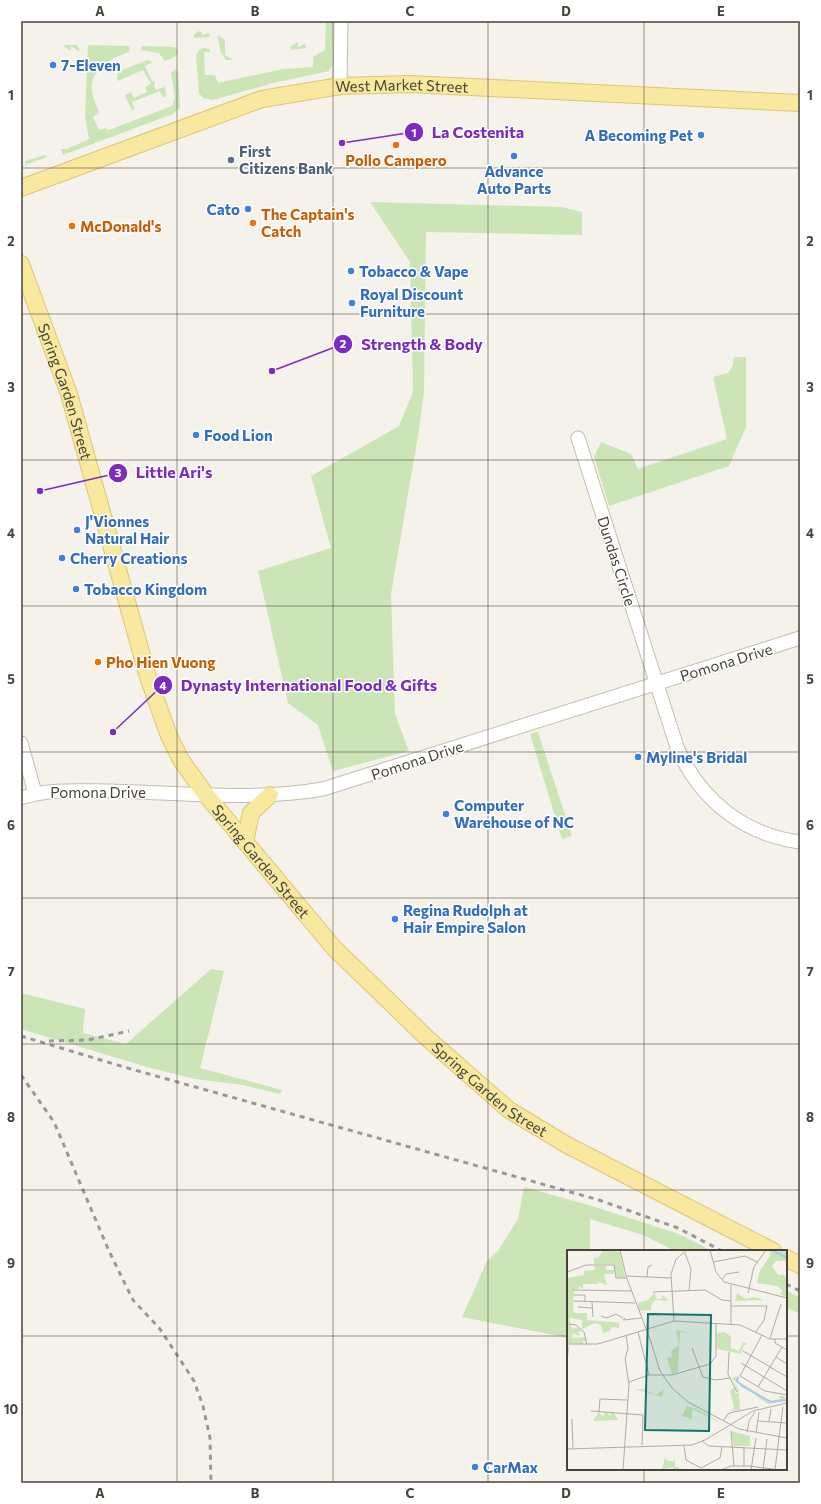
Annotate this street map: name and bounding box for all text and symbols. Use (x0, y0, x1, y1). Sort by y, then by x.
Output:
text: A (95, 3, 105, 19)
text: B (251, 3, 260, 19)
text: C (406, 3, 415, 19)
text: D (561, 3, 571, 19)
text: E (717, 3, 725, 19)
place label: 7-Eleven (61, 56, 121, 74)
marker: 7-Eleven (48, 60, 58, 70)
street label: West Market Street (335, 75, 469, 96)
text: 1 (8, 87, 14, 103)
text: 1 (807, 87, 813, 103)
callout: La Costenita (404, 118, 532, 146)
text: La Costenita (432, 122, 524, 141)
text: 1 (411, 125, 417, 139)
place label: A Becoming Pet (585, 126, 693, 144)
marker: A Becoming Pet (696, 130, 706, 140)
marker: Pollo Campero (391, 140, 401, 150)
place label: First Citizens Bank (239, 142, 334, 177)
place label: Pollo Campero (345, 151, 447, 169)
marker: Advance Auto Parts (509, 151, 519, 161)
marker: First Citizens Bank (226, 155, 236, 165)
place label: Advance Auto Parts (477, 162, 551, 197)
place label: Cato (207, 200, 240, 218)
marker: Cato (243, 204, 253, 214)
place label: The Captain's Catch (261, 205, 355, 240)
place label: McDonald's (80, 217, 161, 235)
marker: The Captain's Catch (248, 218, 258, 228)
marker: McDonald's (67, 221, 77, 231)
text: 2 (7, 233, 15, 249)
text: 2 (806, 233, 814, 249)
place label: Tobacco & Vape (359, 262, 469, 280)
marker: Tobacco & Vape (346, 266, 356, 276)
place label: Royal Discount Furniture (360, 285, 463, 320)
marker: Royal Discount Furniture (347, 298, 357, 308)
street label: Spring Garden Street (35, 321, 96, 461)
callout: Strength & Body (333, 330, 491, 358)
text: Strength & Body (361, 334, 483, 353)
text: 2 (340, 336, 347, 350)
text: 3 (7, 379, 15, 395)
text: 3 (806, 379, 814, 395)
place label: Food Lion (204, 426, 273, 444)
marker: Food Lion (191, 430, 201, 440)
callout: Little Ari's (108, 459, 221, 487)
text: Little Ari's (136, 462, 212, 481)
text: 3 (115, 465, 122, 479)
place label: J'Vionnes Natural Hair (85, 512, 169, 547)
street label: Dundas Circle (594, 514, 640, 608)
text: 4 (7, 525, 15, 541)
marker: J'Vionnes Natural Hair (72, 525, 82, 535)
text: 4 (806, 525, 814, 541)
place label: Cherry Creations (70, 549, 187, 567)
marker: Cherry Creations (57, 553, 67, 563)
place label: Tobacco Kingdom (84, 580, 207, 598)
marker: Tobacco Kingdom (71, 584, 81, 594)
street label: Pomona Drive (678, 639, 774, 685)
place label: Pho Hien Vuong (106, 653, 215, 671)
marker: Pho Hien Vuong (93, 657, 103, 667)
text: 5 (7, 671, 15, 687)
callout: Dynasty International Food & Gifts (153, 671, 445, 699)
text: 5 (806, 671, 814, 687)
text: Dynasty International Food & Gifts (181, 675, 437, 694)
text: 4 (159, 678, 167, 692)
street label: Pomona Drive (369, 737, 465, 783)
place label: Myline's Bridal (646, 748, 747, 766)
marker: Myline's Bridal (633, 752, 643, 762)
street label: Pomona Drive (50, 783, 146, 801)
place label: Computer Warehouse of NC (454, 796, 574, 831)
street label: Spring Garden Street (209, 801, 314, 921)
marker: Computer Warehouse of NC (441, 809, 451, 819)
text: 6 (7, 817, 15, 833)
text: 6 (806, 817, 814, 833)
place label: Regina Rudolph at Hair Empire Salon (403, 901, 528, 936)
marker: Regina Rudolph at Hair Empire Salon (390, 914, 400, 924)
text: 7 (7, 963, 15, 979)
text: 7 (806, 963, 814, 979)
street label: Spring Garden Street (429, 1038, 551, 1140)
text: 8 (7, 1109, 15, 1125)
text: 8 (806, 1109, 814, 1125)
inset map (567, 1250, 787, 1470)
text: 9 (7, 1255, 15, 1271)
text: 9 (806, 1255, 814, 1271)
text: 10 (4, 1401, 19, 1417)
text: 10 (803, 1401, 818, 1417)
place label: CarMax (483, 1458, 539, 1476)
marker: CarMax (470, 1462, 480, 1472)
text: A (95, 1485, 105, 1501)
text: B (251, 1485, 260, 1501)
text: C (406, 1485, 415, 1501)
text: D (561, 1485, 571, 1501)
text: E (717, 1485, 725, 1501)

